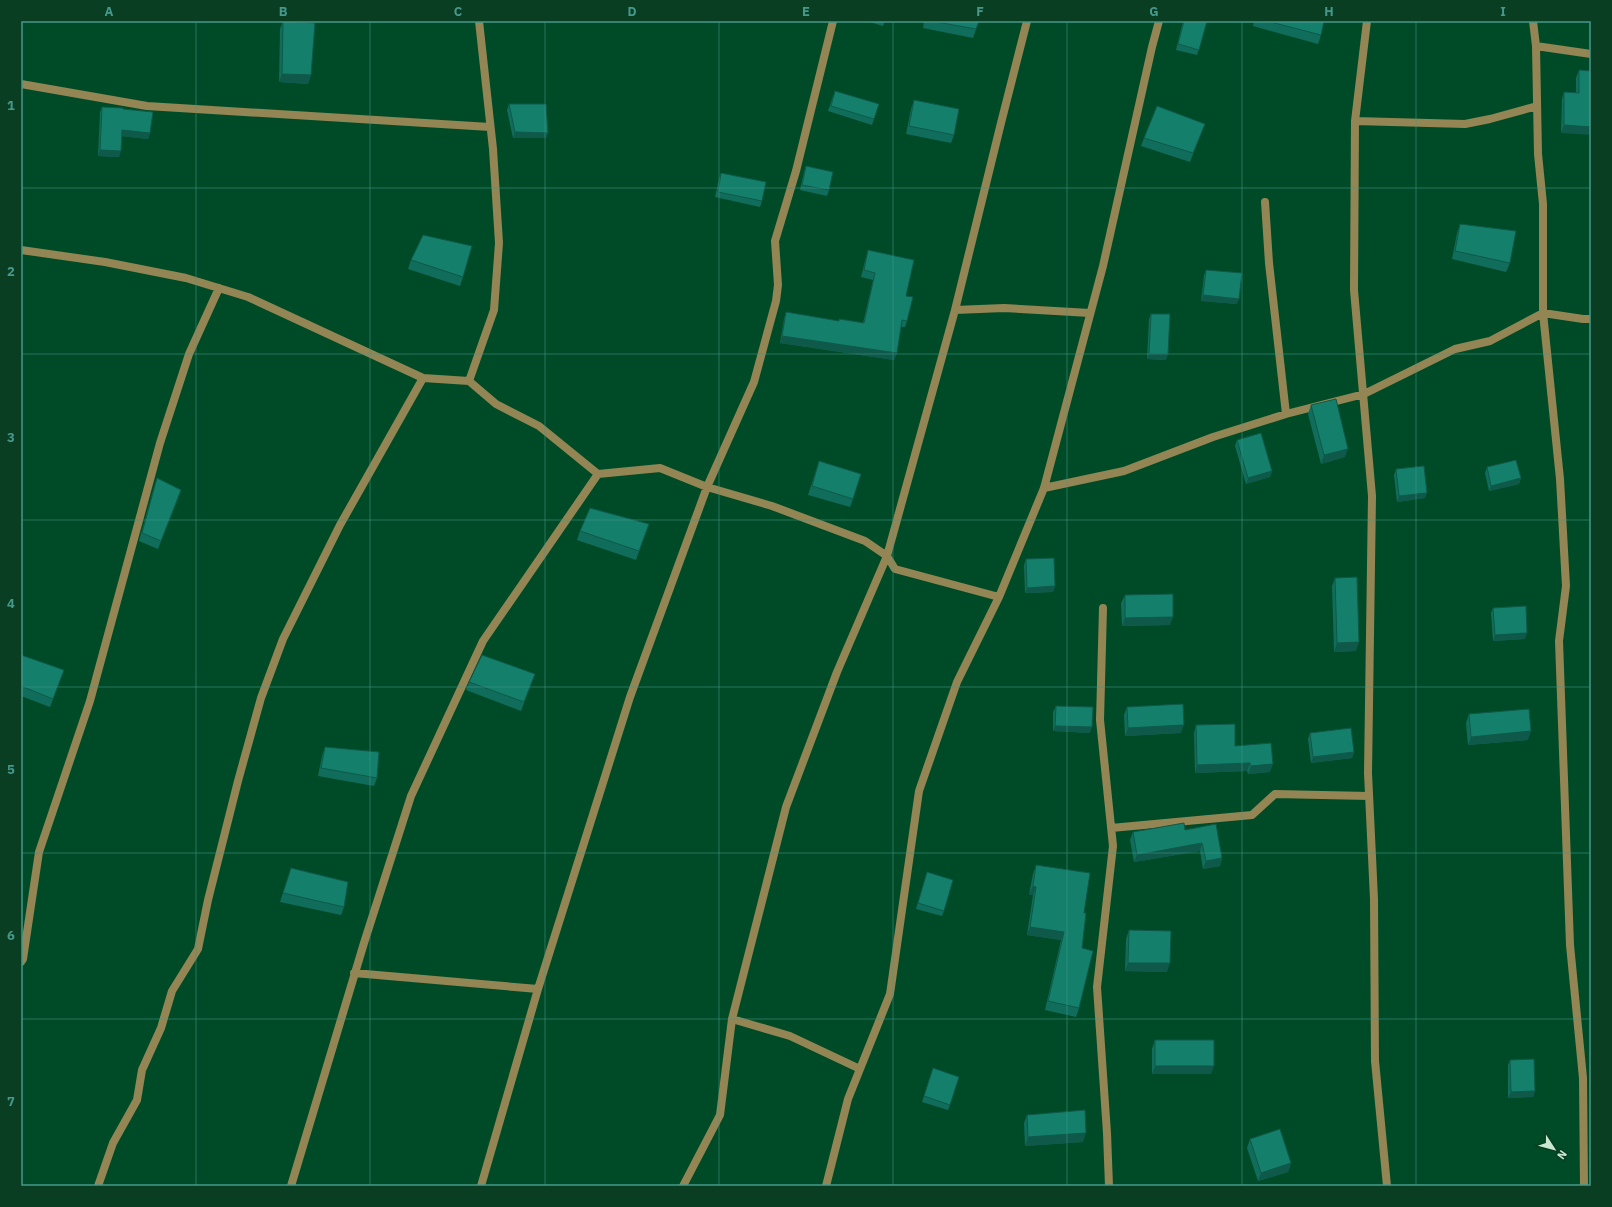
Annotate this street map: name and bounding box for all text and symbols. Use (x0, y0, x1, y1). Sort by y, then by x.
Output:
text: A (105, 3, 114, 20)
text: B (279, 3, 288, 20)
text: C (454, 3, 463, 20)
text: D (627, 3, 637, 20)
text: E (802, 3, 810, 20)
text: F (976, 3, 984, 20)
text: G (1149, 3, 1159, 20)
text: H (1324, 3, 1334, 20)
text: I (1500, 3, 1506, 20)
text: 1 (7, 97, 15, 114)
text: 2 (7, 263, 15, 280)
text: 3 (7, 429, 15, 446)
text: 4 (7, 595, 15, 612)
text: 5 (7, 761, 15, 778)
text: 6 (7, 927, 15, 944)
text: 7 (7, 1093, 15, 1110)
north arrow (1534, 1129, 1574, 1169)
text: N (1554, 1148, 1570, 1162)

